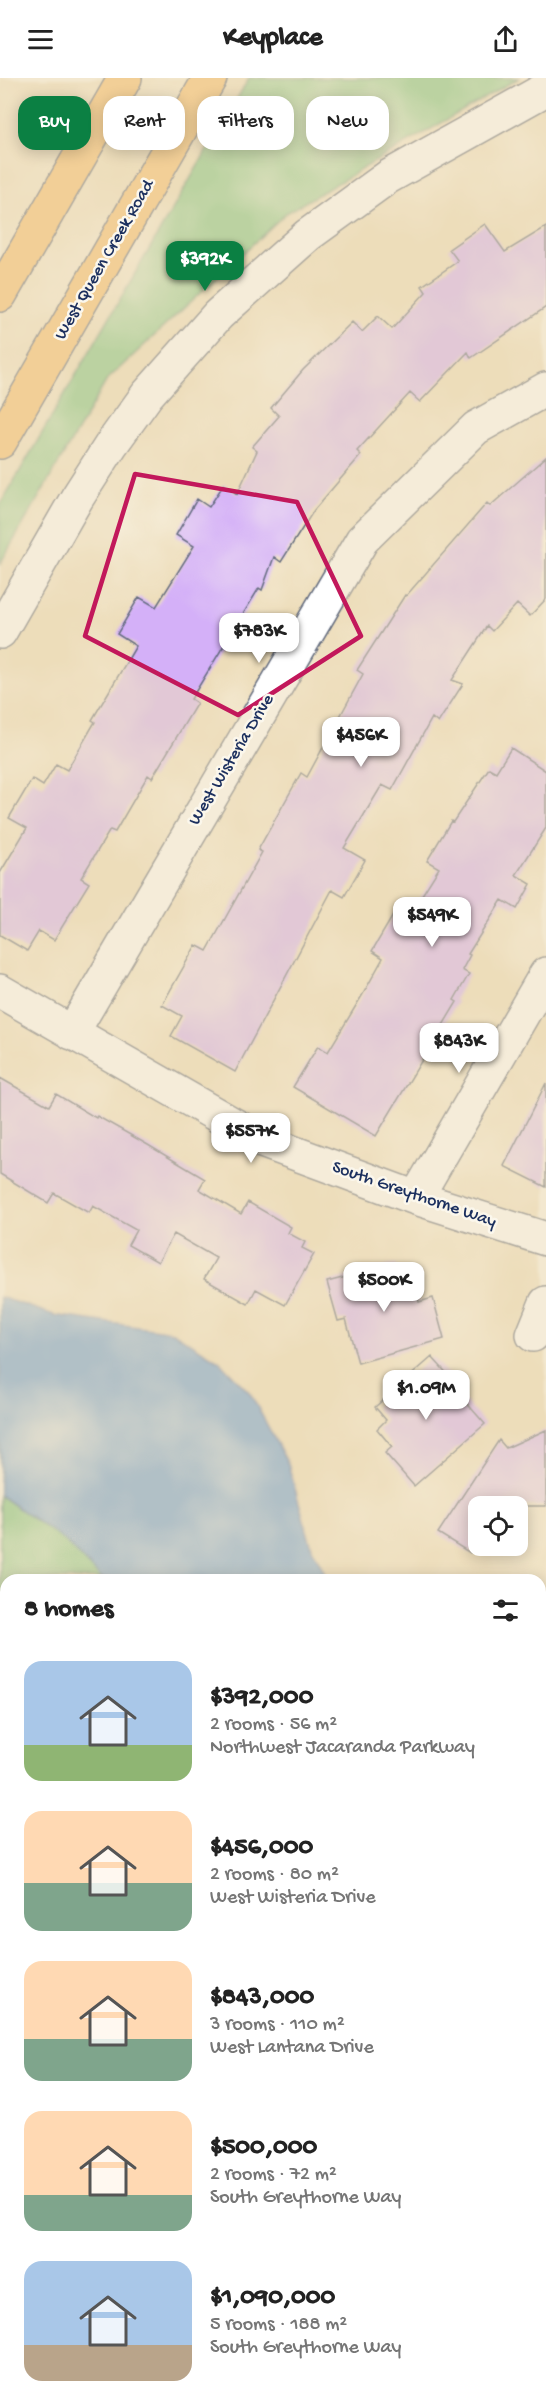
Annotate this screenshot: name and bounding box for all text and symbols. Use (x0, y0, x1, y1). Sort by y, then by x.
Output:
icon: menu (24, 23, 57, 56)
text: Keyplace (223, 23, 323, 55)
icon: share (489, 23, 522, 56)
chip: Buy (18, 96, 91, 150)
chip: Rent (103, 96, 185, 150)
chip: Filters (197, 96, 294, 150)
chip: New (306, 96, 389, 150)
street label: West Queen Creek Road (51, 175, 160, 344)
pin: $392K (163, 241, 247, 292)
text: $392K (180, 249, 230, 272)
pin: $783K (217, 613, 301, 664)
text: $783K (233, 621, 285, 644)
street label: West Wisteria Drive (185, 690, 280, 829)
pin: $456K (319, 717, 403, 768)
text: $456K (336, 725, 386, 748)
pin: $549K (390, 897, 474, 948)
text: $549K (407, 905, 457, 928)
pin: $843K (417, 1023, 501, 1074)
text: $843K (434, 1031, 484, 1054)
pin: $557K (209, 1113, 293, 1164)
text: $557K (225, 1121, 277, 1144)
street label: South Greythorne Way (329, 1157, 499, 1233)
pin: $500K (342, 1262, 426, 1313)
text: $500K (357, 1270, 411, 1293)
pin: $1.09M (377, 1370, 475, 1421)
text: $1.09M (397, 1378, 455, 1401)
map controls (468, 1496, 528, 1556)
button: locate (468, 1496, 528, 1556)
icon: filters (489, 1594, 522, 1627)
text: 8 homes (24, 1595, 113, 1626)
text: $392,000 (210, 1683, 313, 1714)
icon: home (72, 1685, 144, 1757)
text: 2 rooms · 56 m² (210, 1714, 337, 1737)
text: Northwest Jacaranda Parkway (210, 1737, 475, 1760)
text: $456,000 (210, 1833, 313, 1864)
icon: home (72, 1835, 144, 1907)
text: 2 rooms · 80 m² (210, 1864, 339, 1887)
text: West Wisteria Drive (210, 1887, 376, 1910)
text: $843,000 (210, 1983, 314, 2014)
icon: home (72, 1985, 144, 2057)
text: 3 rooms · 110 m² (210, 2014, 345, 2037)
text: West Lantana Drive (210, 2037, 374, 2060)
text: $500,000 (210, 2133, 317, 2164)
icon: home (72, 2135, 144, 2207)
text: 2 rooms · 72 m² (210, 2164, 337, 2187)
text: South Greythorne Way (210, 2187, 401, 2210)
text: $1,090,000 (210, 2283, 335, 2314)
icon: home (72, 2285, 144, 2357)
text: 5 rooms · 188 m² (210, 2314, 347, 2337)
text: South Greythorne Way (210, 2337, 401, 2360)

